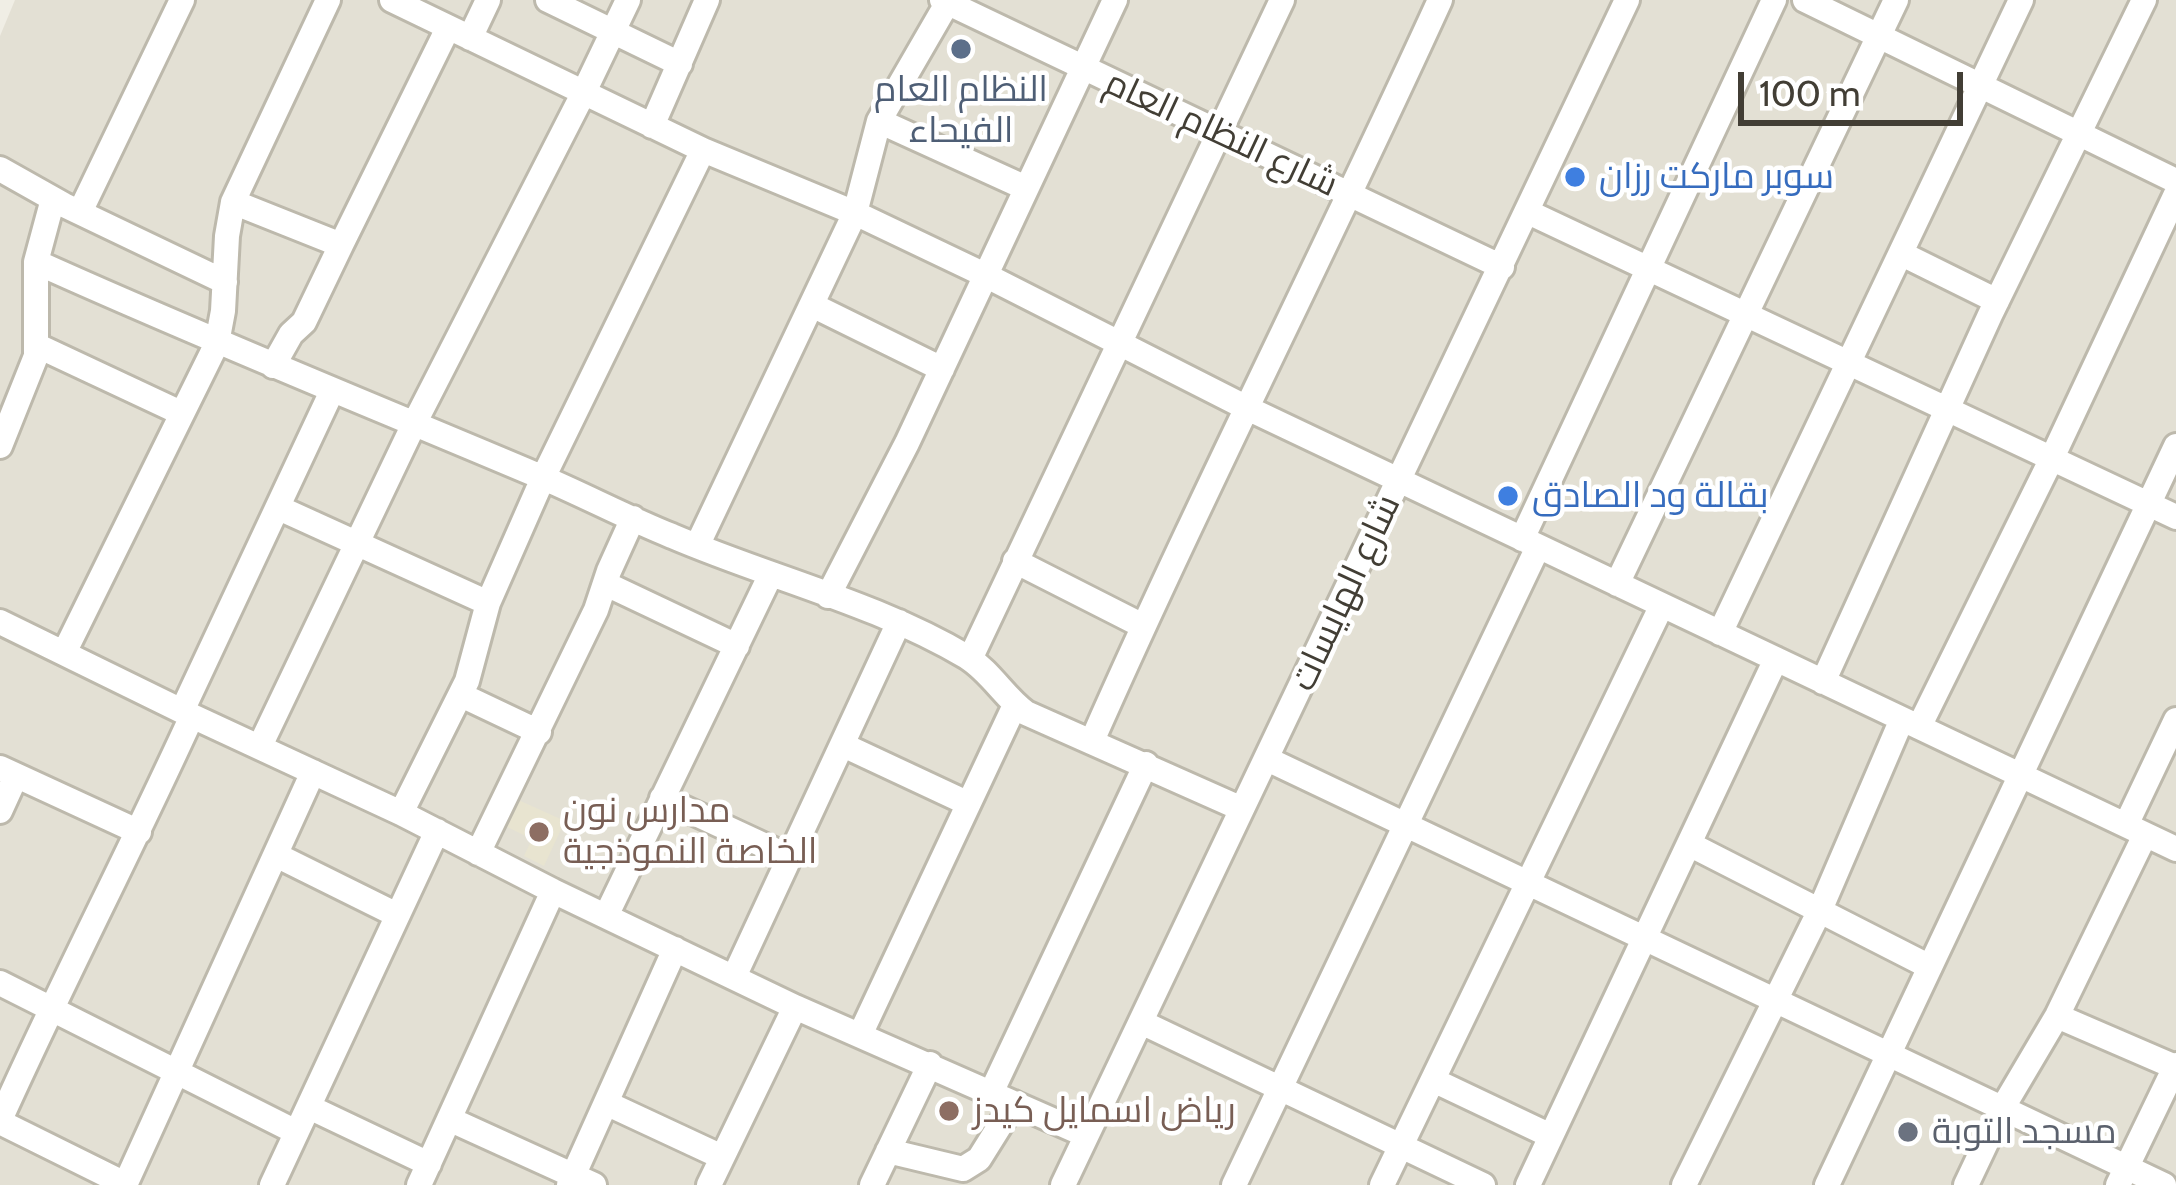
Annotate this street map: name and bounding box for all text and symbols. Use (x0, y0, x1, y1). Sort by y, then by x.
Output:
marker: النظام العام الفيحاء (948, 36, 974, 62)
scale bar (1744, 48, 1969, 122)
street label: شارع النظام العام (1098, 61, 1344, 207)
place label: النظام العام الفيحاء (874, 68, 1048, 153)
text: 100 m (1759, 71, 1861, 115)
place label: سوبر ماركت رزان (1599, 155, 1834, 199)
marker: سوبر ماركت رزان (1562, 164, 1588, 190)
place label: بقالة ود الصادق (1532, 474, 1769, 518)
marker: بقالة ود الصادق (1495, 483, 1521, 509)
street label: شارع الهايسات (1282, 488, 1410, 698)
place label: مدارس نون الخاصة النموذجية (563, 789, 817, 874)
marker: مدارس نون الخاصة النموذجية (526, 819, 552, 845)
place label: رياض اسمايل كيدز (973, 1089, 1236, 1133)
marker: رياض اسمايل كيدز (936, 1098, 962, 1124)
place label: مسجد التوبة (1932, 1110, 2117, 1154)
marker: مسجد التوبة (1895, 1119, 1921, 1145)

